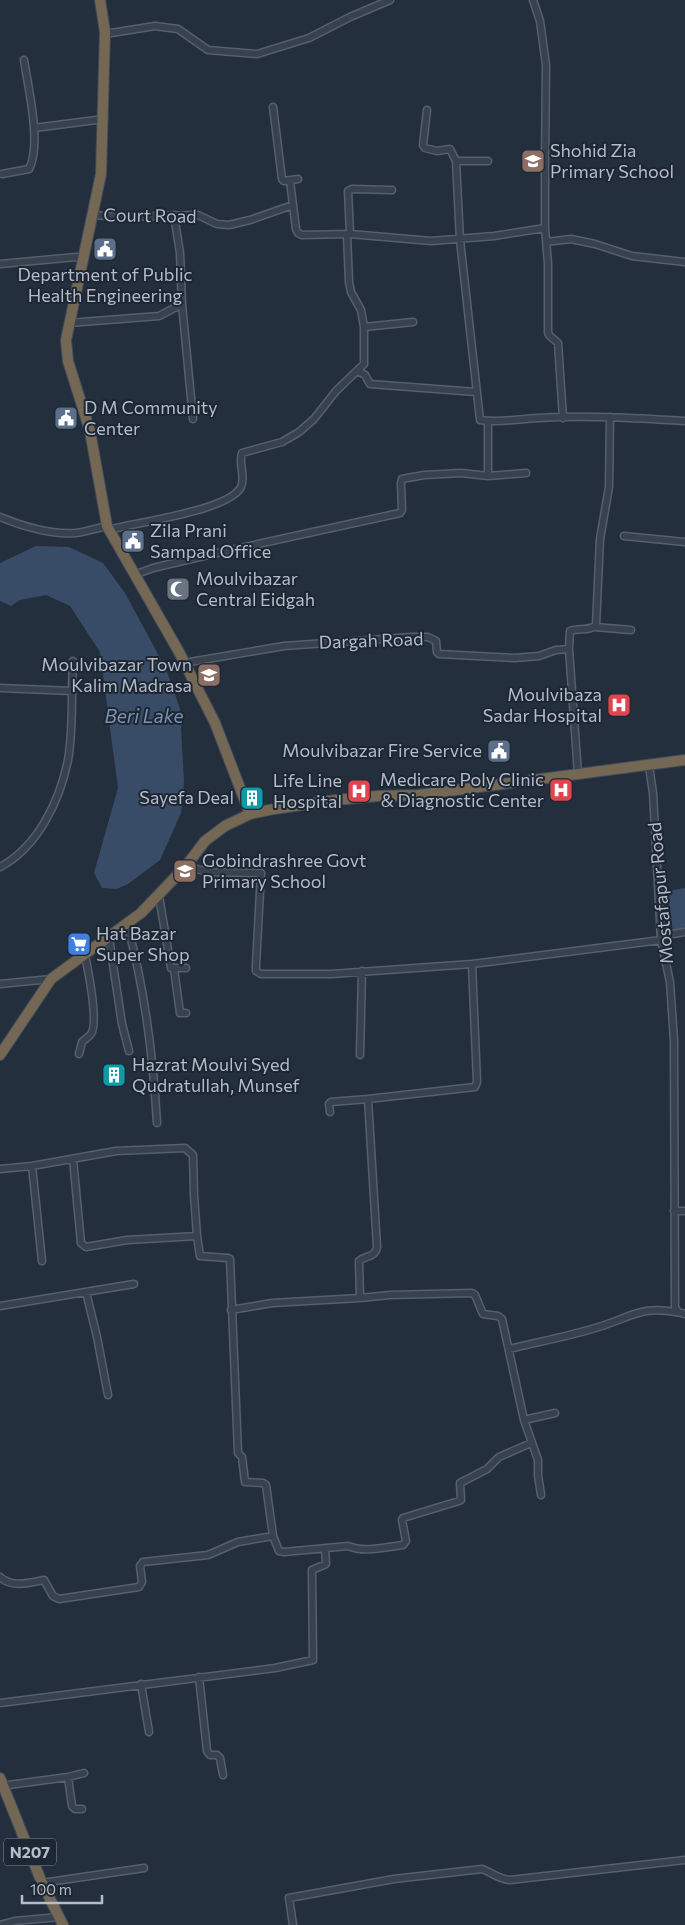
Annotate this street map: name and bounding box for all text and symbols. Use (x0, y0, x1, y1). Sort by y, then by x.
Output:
place label: Shohid Zia Primary School (550, 139, 674, 182)
school or university icon: Shohid Zia Primary School (520, 148, 546, 174)
street label: Court Road (103, 203, 197, 227)
public building icon: Department of Public Health Engineering (92, 236, 118, 262)
place label: Department of Public Health Engineering (17, 263, 193, 306)
place label: D M Community Center (84, 396, 218, 439)
public building icon: D M Community Center (53, 405, 79, 431)
place label: Zila Prani Sampad Office (150, 519, 271, 562)
public building icon: Zila Prani Sampad Office (120, 528, 146, 554)
place label: Moulvibazar Central Eidgah (196, 567, 315, 610)
mosque icon: Moulvibazar Central Eidgah (165, 576, 191, 602)
street label: Dargah Road (318, 627, 424, 653)
place label: Moulvibazar Town Kalim Madrasa (41, 653, 192, 696)
school or university icon: Moulvibazar Town Kalim Madrasa (196, 662, 222, 688)
place label: Moulvibaza Sadar Hospital (483, 683, 602, 726)
hospital icon: Moulvibaza Sadar Hospital (606, 692, 632, 718)
water label: Beri Lake (104, 704, 184, 727)
public building icon: Moulvibazar Fire Service (486, 738, 512, 764)
place label: Moulvibazar Fire Service (282, 739, 482, 761)
place label: Medicare Poly Clinic & Diagnostic Center (380, 768, 544, 811)
place label: Life Line Hospital (273, 769, 342, 812)
hospital icon: Medicare Poly Clinic & Diagnostic Center (548, 777, 574, 803)
hospital icon: Life Line Hospital (346, 778, 372, 804)
building icon: Sayefa Deal (239, 785, 265, 811)
place label: Sayefa Deal (139, 786, 234, 808)
street label: Mostafapur Road (643, 821, 677, 965)
place label: Gobindrashree Govt Primary School (202, 849, 366, 892)
school or university icon: Gobindrashree Govt Primary School (172, 858, 198, 884)
place label: Hat Bazar Super Shop (96, 922, 190, 965)
supermarket icon: Hat Bazar Super Shop (66, 931, 92, 957)
place label: Hazrat Moulvi Syed Qudratullah, Munsef (132, 1053, 301, 1096)
building icon: Hazrat Moulvi Syed Qudratullah, Munsef (101, 1062, 127, 1088)
road number: N207 (4, 1838, 56, 1865)
scale bar (22, 1872, 102, 1904)
text: 100 m (30, 1880, 72, 1898)

